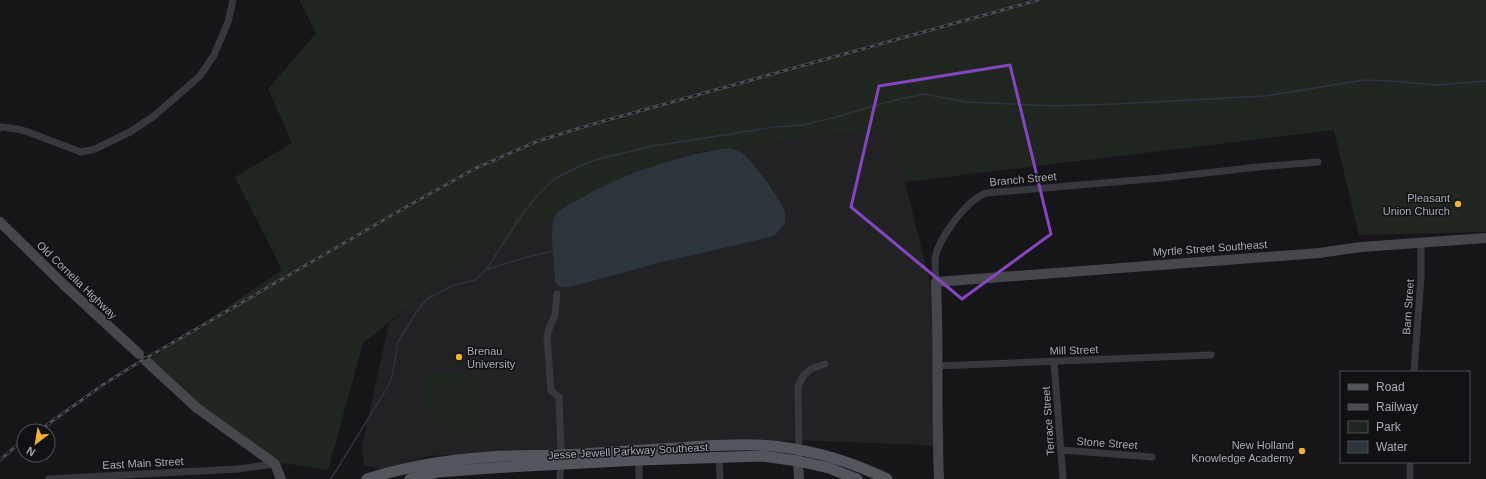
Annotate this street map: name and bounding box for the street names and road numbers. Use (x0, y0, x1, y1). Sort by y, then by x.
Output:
street label: Branch Street (989, 170, 1057, 188)
street label: Myrtle Street Southeast (1152, 238, 1268, 258)
street label: Old Cornelia Highway (35, 239, 120, 322)
street label: Barn Street (1400, 279, 1416, 335)
street label: Mill Street (1049, 343, 1099, 357)
street label: Terrace Street (1040, 386, 1056, 456)
street label: Stone Street (1076, 435, 1138, 451)
street label: Jesse Jewell Parkway Southeast (548, 441, 708, 461)
street label: East Main Street (102, 455, 184, 471)

